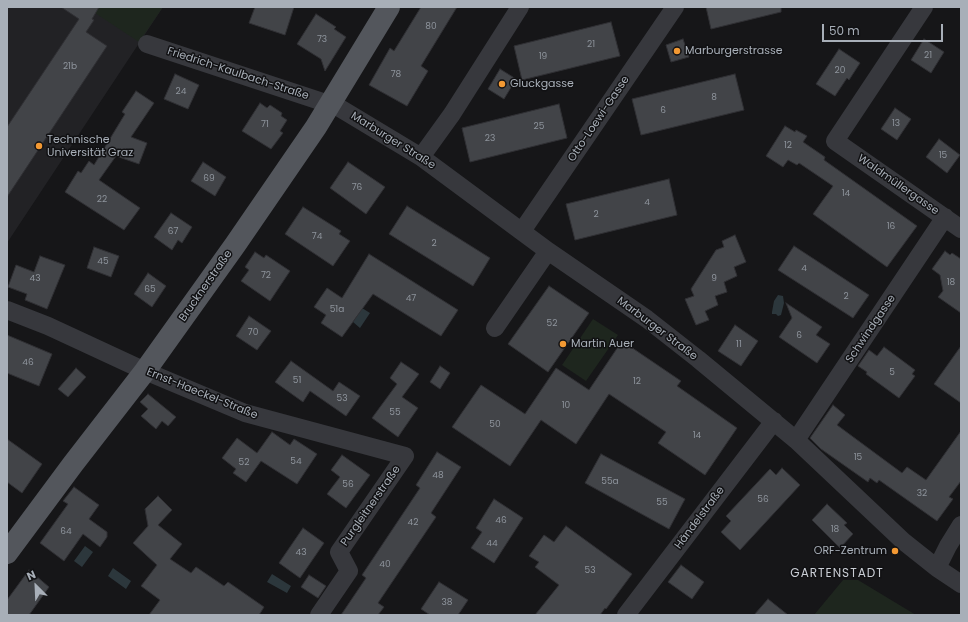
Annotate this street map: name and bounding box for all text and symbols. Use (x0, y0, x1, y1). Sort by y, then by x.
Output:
scale bar (824, 16, 945, 42)
house number: 80 (425, 22, 437, 32)
text: 50 m (829, 22, 860, 39)
house number: 73 (317, 35, 327, 45)
house number: 21 (587, 40, 595, 50)
place label: Marburgerstrasse (685, 44, 783, 58)
street label: Friedrich-Kaulbach-Straße (166, 45, 310, 103)
marker: Marburgerstrasse (672, 46, 682, 56)
house number: 21 (924, 51, 932, 61)
house number: 19 (539, 52, 547, 62)
house number: 21b (63, 62, 77, 72)
house number: 20 (835, 66, 845, 76)
house number: 78 (391, 70, 401, 80)
street label: Otto-Loewi-Gasse (565, 74, 633, 164)
place label: Gluckgasse (510, 77, 574, 91)
marker: Gluckgasse (497, 79, 507, 89)
house number: 24 (176, 87, 186, 97)
house number: 8 (711, 93, 717, 103)
house number: 6 (660, 106, 666, 116)
street label: Marburger Straße (348, 110, 438, 172)
house number: 13 (892, 119, 900, 129)
house number: 71 (261, 120, 269, 130)
house number: 25 (534, 122, 544, 132)
place label: Technische Universität Graz (47, 133, 133, 159)
house number: 23 (485, 134, 495, 144)
marker: Technische Universität Graz (34, 141, 44, 151)
house number: 12 (784, 141, 792, 151)
house number: 15 (939, 151, 947, 161)
street label: Waldmüllergasse (855, 152, 941, 218)
house number: 69 (203, 174, 215, 184)
house number: 76 (352, 183, 362, 193)
house number: 14 (842, 189, 850, 199)
house number: 22 (97, 195, 107, 205)
house number: 4 (644, 198, 650, 208)
house number: 2 (593, 210, 599, 220)
house number: 16 (887, 222, 895, 232)
house number: 67 (168, 227, 178, 237)
house number: 74 (312, 232, 322, 242)
house number: 2 (431, 239, 437, 249)
street label: Brucknerstraße (177, 248, 235, 324)
house number: 45 (97, 257, 109, 267)
house number: 4 (801, 264, 807, 274)
house number: 72 (261, 271, 271, 281)
house number: 43 (30, 274, 40, 284)
house number: 9 (711, 274, 717, 284)
house number: 18 (947, 278, 955, 288)
house number: 65 (144, 285, 156, 295)
house number: 2 (843, 292, 849, 302)
street label: Schwindgasse (843, 292, 899, 366)
house number: 47 (406, 294, 416, 304)
street label: Marburger Straße (614, 294, 700, 364)
house number: 51a (330, 305, 344, 315)
house number: 52 (547, 319, 557, 329)
house number: 70 (248, 328, 258, 338)
house number: 6 (796, 331, 802, 341)
place label: Martin Auer (571, 337, 634, 351)
marker: Martin Auer (558, 339, 568, 349)
house number: 11 (736, 340, 742, 350)
house number: 46 (22, 358, 34, 368)
street label: Ernst-Haeckel-Straße (144, 366, 260, 422)
house number: 5 (889, 368, 895, 378)
house number: 51 (293, 376, 301, 386)
house number: 12 (633, 377, 641, 387)
house number: 53 (337, 394, 347, 404)
house number: 10 (562, 401, 570, 411)
house number: 55 (389, 408, 401, 418)
house number: 50 (489, 420, 501, 430)
house number: 14 (693, 431, 701, 441)
house number: 15 (854, 453, 862, 463)
house number: 54 (290, 457, 302, 467)
house number: 52 (239, 458, 249, 468)
street label: Purgleitnerstraße (338, 463, 404, 549)
house number: 48 (432, 471, 444, 481)
house number: 55a (601, 477, 619, 487)
house number: 56 (342, 480, 354, 490)
street label: Händelstraße (672, 484, 728, 552)
house number: 32 (917, 489, 927, 499)
house number: 56 (757, 495, 769, 505)
house number: 55 (656, 498, 668, 508)
house number: 46 (495, 516, 507, 526)
house number: 42 (408, 518, 418, 528)
house number: 18 (831, 525, 839, 535)
house number: 64 (60, 527, 72, 537)
house number: 44 (486, 539, 498, 549)
place label: ORF-Zentrum (814, 544, 887, 558)
marker: ORF-Zentrum (890, 546, 900, 556)
house number: 43 (296, 548, 306, 558)
house number: 40 (379, 560, 391, 570)
north arrow (16, 566, 56, 606)
text: N (24, 566, 38, 584)
house number: 53 (585, 566, 595, 576)
district label: GARTENSTADT (790, 567, 884, 581)
house number: 38 (442, 598, 452, 608)

